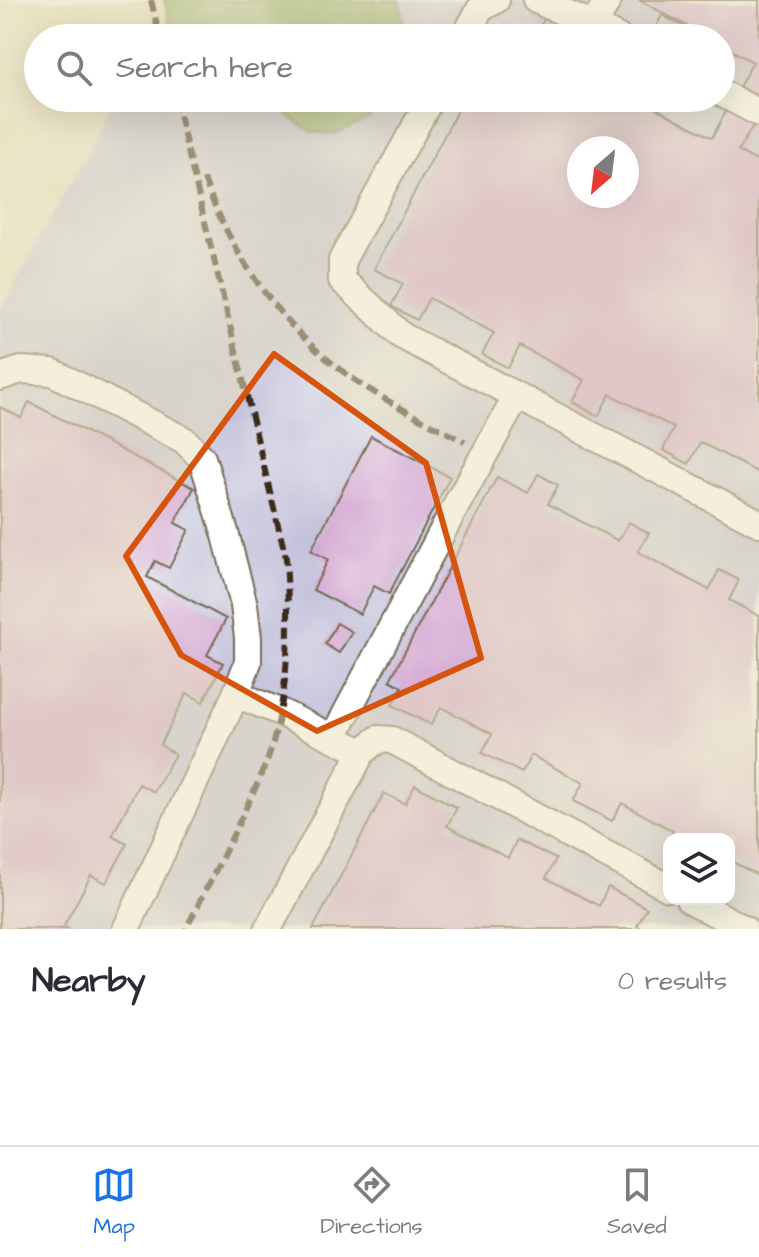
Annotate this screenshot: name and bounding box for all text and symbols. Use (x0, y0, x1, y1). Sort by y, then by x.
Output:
search box (24, 24, 735, 112)
icon: search (52, 46, 96, 90)
text: Search here (116, 47, 293, 89)
north arrow (567, 136, 639, 208)
map controls (663, 833, 735, 905)
button: layers (663, 833, 735, 905)
text: Nearby (32, 957, 146, 1005)
text: 0 results (618, 963, 727, 999)
tab: Map (92, 1163, 136, 1242)
tab: Directions (320, 1163, 423, 1242)
tab: Saved (607, 1163, 667, 1242)

